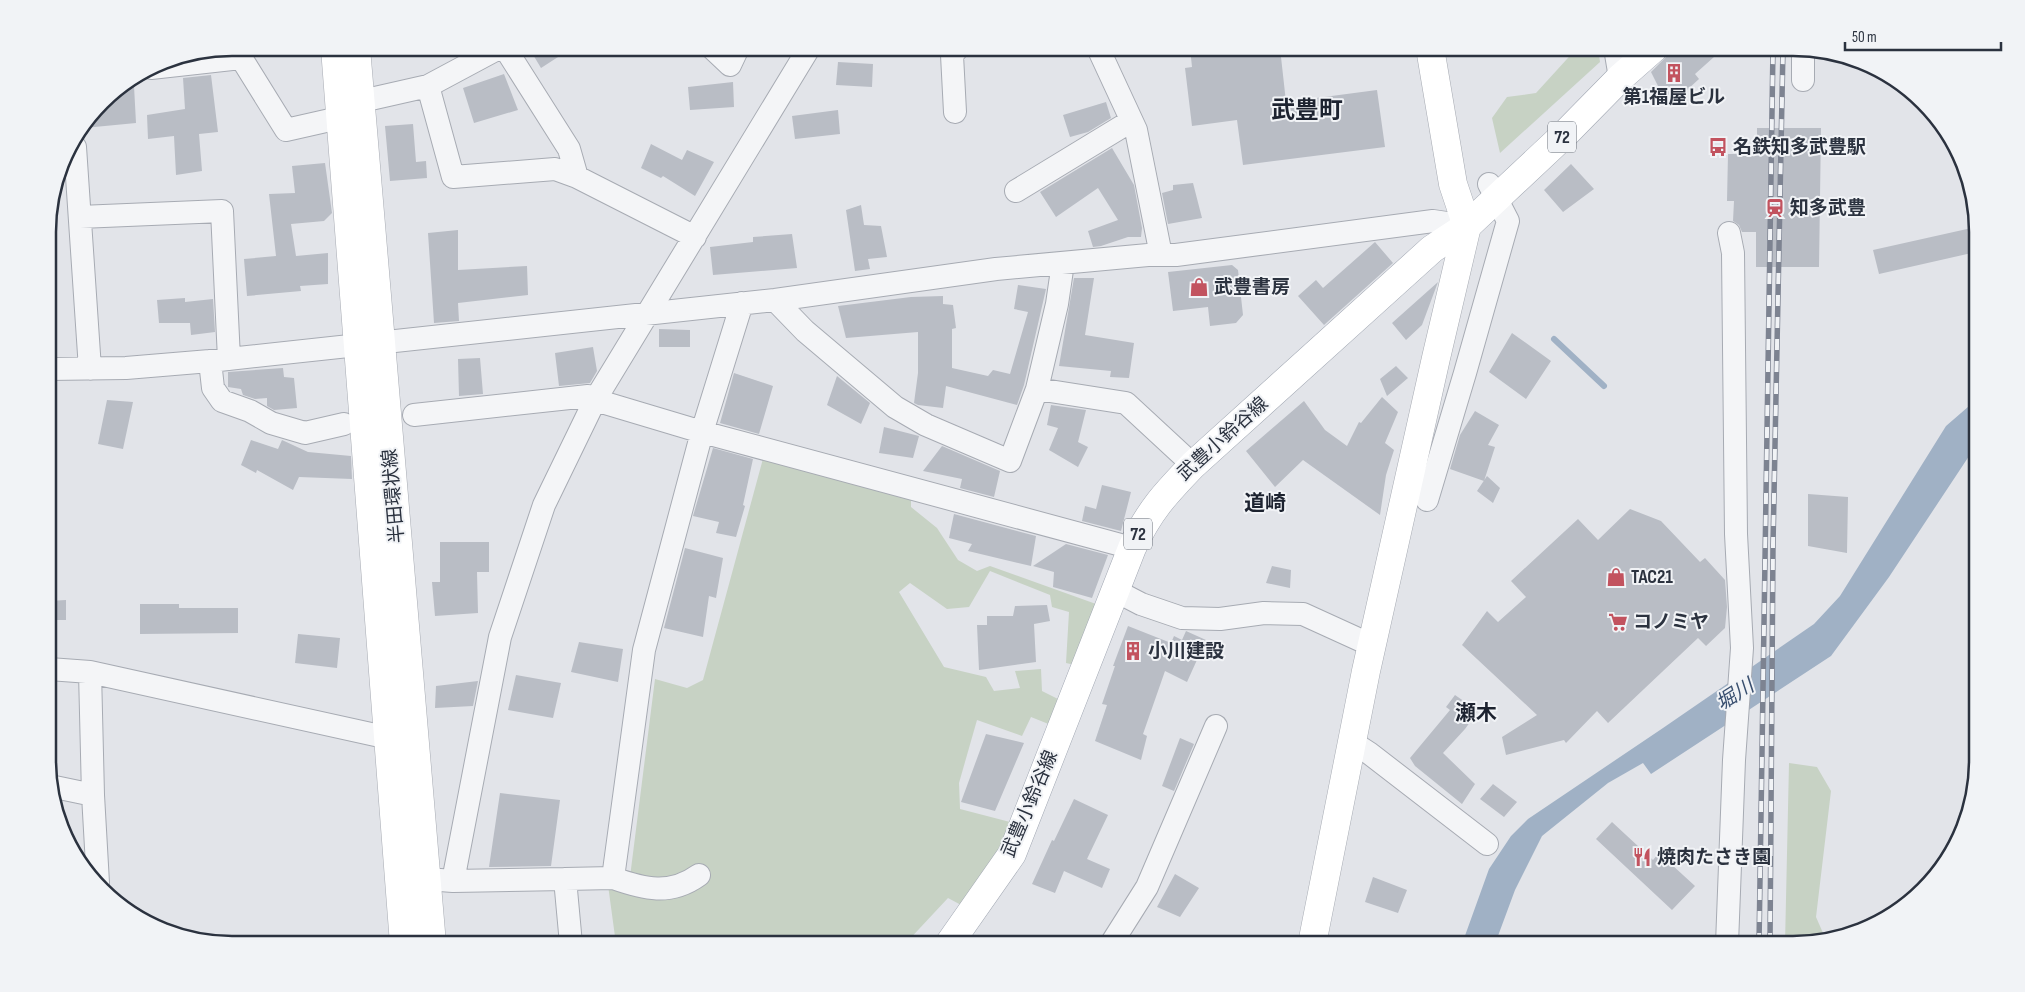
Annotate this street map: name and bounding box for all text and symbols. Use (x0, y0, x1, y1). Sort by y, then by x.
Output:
scale bar (1845, 20, 2001, 52)
text: 50 m (1852, 28, 1877, 47)
building icon: 第1福屋ビル (1663, 62, 1685, 84)
place label: 第1福屋ビル (1623, 86, 1725, 109)
district label: 武豊町 (1271, 96, 1343, 125)
road number: 72 (1548, 121, 1576, 152)
bus stop icon: 名鉄知多武豊駅 (1707, 136, 1729, 158)
place label: 名鉄知多武豊駅 (1733, 136, 1866, 159)
station icon: 知多武豊 (1764, 197, 1786, 219)
place label: 知多武豊 (1790, 197, 1866, 220)
shop icon: 武豊書房 (1188, 276, 1210, 298)
place label: 武豊書房 (1214, 276, 1290, 299)
street label: 武豊小鈴谷線 (1173, 392, 1273, 486)
street label: 半田環状線 (378, 448, 410, 544)
district label: 道崎 (1244, 491, 1286, 516)
road number: 72 (1124, 518, 1152, 550)
shop icon: TAC21 (1605, 566, 1627, 588)
place label: TAC21 (1631, 566, 1673, 589)
supermarket icon: コノミヤ (1607, 611, 1629, 633)
place label: コノミヤ (1633, 611, 1709, 634)
building icon: 小川建設 (1122, 640, 1144, 662)
place label: 小川建設 (1148, 640, 1224, 663)
water label: 堀川 (1712, 673, 1760, 716)
district label: 瀬木 (1455, 701, 1497, 726)
street label: 武豊小鈴谷線 (997, 747, 1063, 861)
restaurant icon: 焼肉たさき園 (1631, 846, 1653, 868)
place label: 焼肉たさき園 (1657, 846, 1771, 869)

